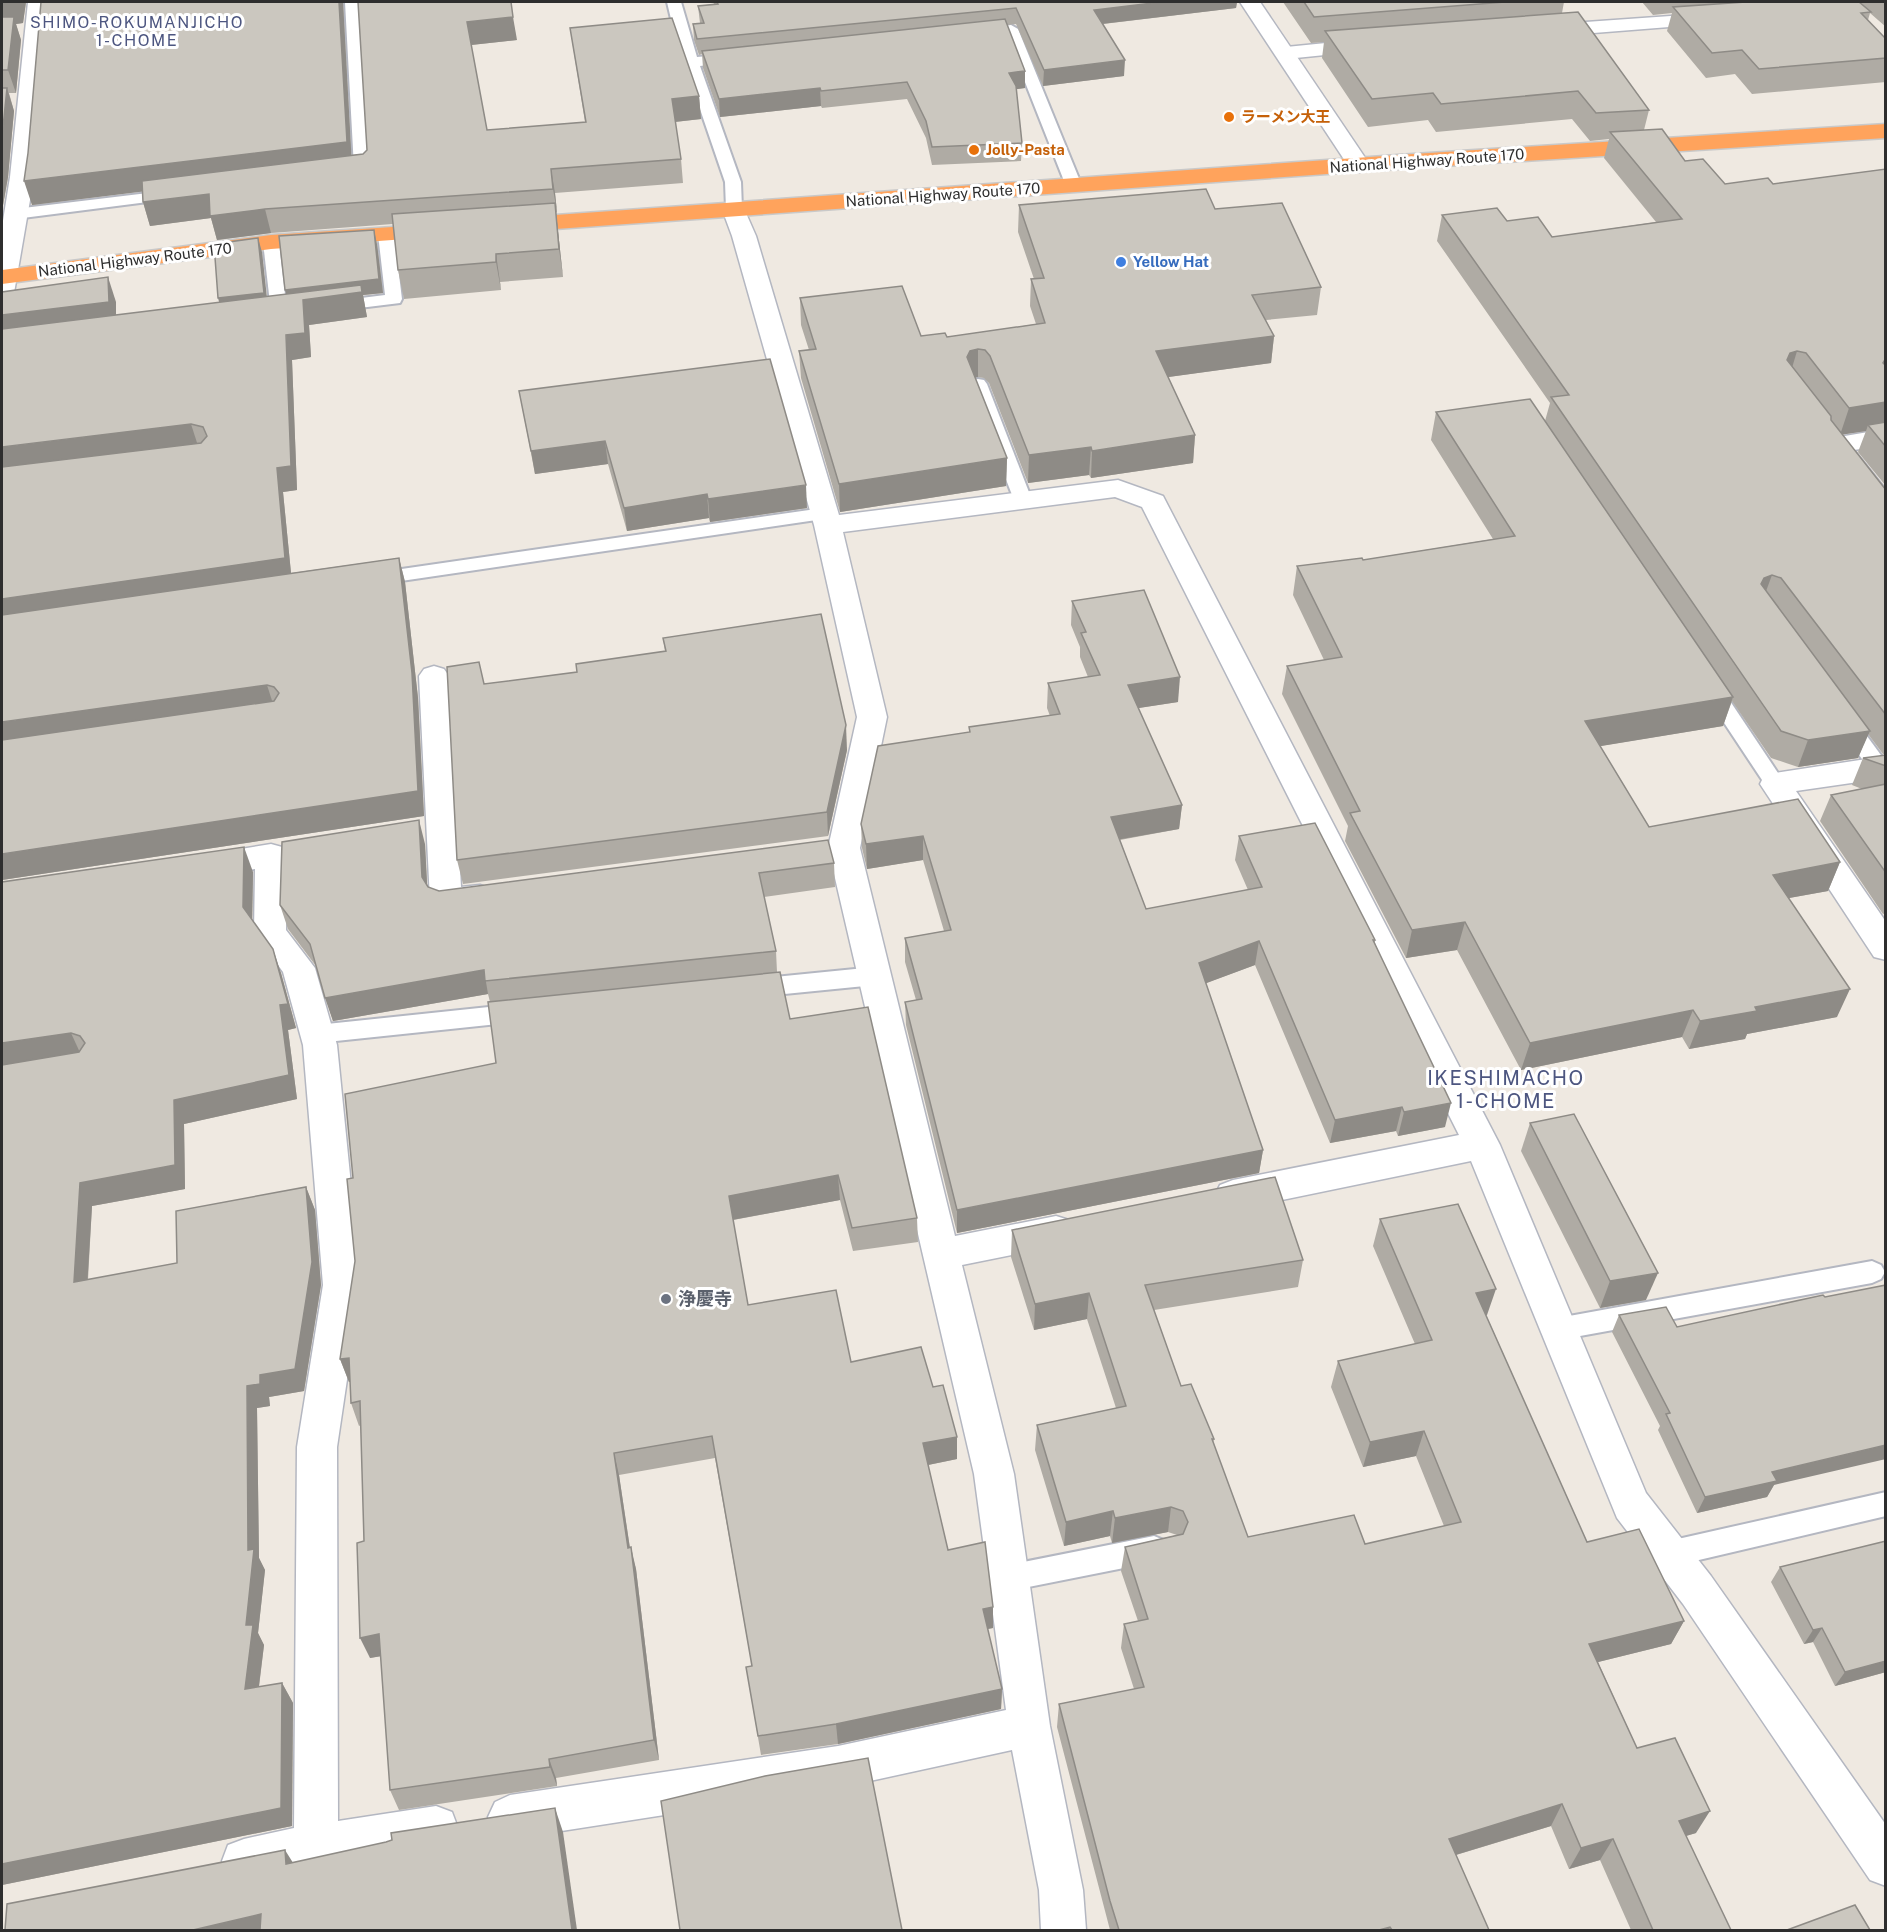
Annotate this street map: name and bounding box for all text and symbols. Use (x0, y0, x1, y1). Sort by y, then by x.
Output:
district label: SHIMO-ROKUMANJICHO 1-CHOME (30, 13, 244, 50)
place label: ラーメン大王 (1241, 108, 1330, 125)
marker: ラーメン大王 (1222, 110, 1236, 124)
place label: Jolly-Pasta (986, 141, 1065, 158)
marker: Jolly-Pasta (967, 143, 981, 157)
street label: National Highway Route 170 (1329, 145, 1525, 176)
street label: National Highway Route 170 (845, 179, 1041, 210)
street label: National Highway Route 170 (37, 239, 233, 280)
place label: Yellow Hat (1133, 253, 1209, 270)
marker: Yellow Hat (1114, 255, 1128, 269)
district label: IKESHIMACHO 1-CHOME (1427, 1066, 1585, 1113)
place label: 浄慶寺 (678, 1288, 732, 1309)
marker: 浄慶寺 (659, 1292, 673, 1306)

